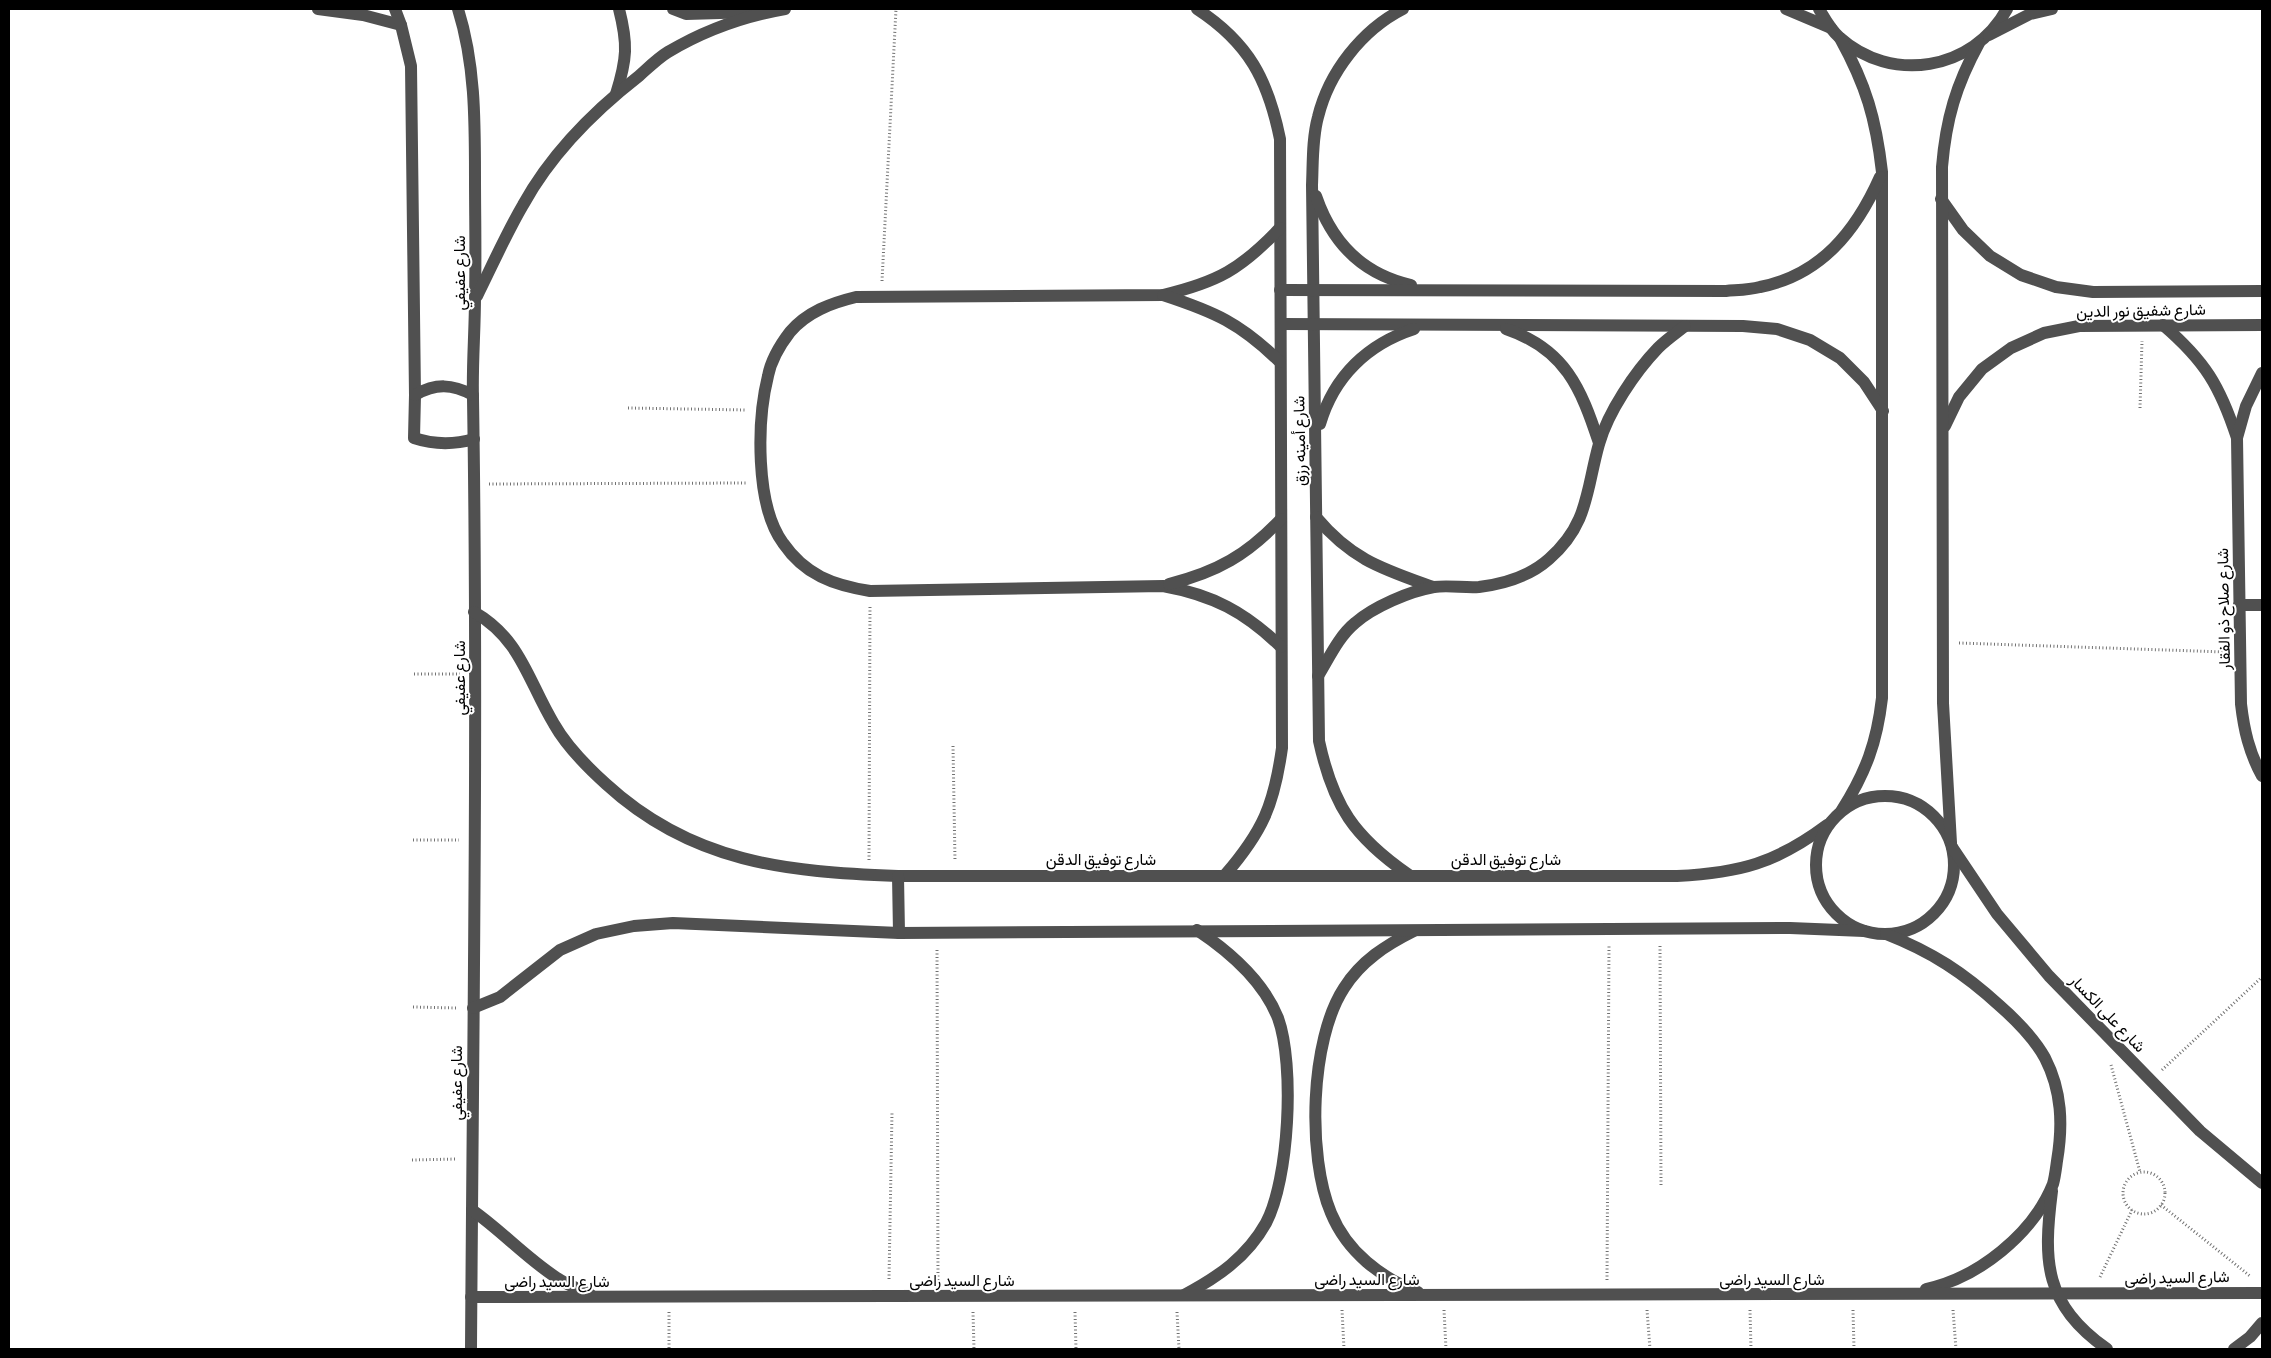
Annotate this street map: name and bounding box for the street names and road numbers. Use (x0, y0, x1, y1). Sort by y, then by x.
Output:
street label: شارع عفيفي (451, 235, 473, 311)
street label: شارع شفيق نور الدين (2076, 301, 2206, 323)
street label: شارع أمينه رزق (1290, 396, 1312, 486)
street label: شارع صلاح ذو الفقار (2214, 548, 2236, 671)
street label: شارع عفيفي (451, 640, 473, 716)
street label: شارع توفيق الدقن (1046, 851, 1156, 871)
street label: شارع توفيق الدقن (1451, 851, 1561, 871)
street label: شارع على الكسار (2064, 970, 2149, 1058)
street label: شارع عفيفي (448, 1045, 470, 1121)
street label: شارع السيد راضى (2124, 1268, 2230, 1290)
street label: شارع السيد راضى (1314, 1271, 1420, 1291)
street label: شارع السيد راضى (1719, 1271, 1825, 1291)
street label: شارع السيد راضى (909, 1272, 1015, 1292)
street label: شارع السيد راضى (504, 1273, 610, 1293)

